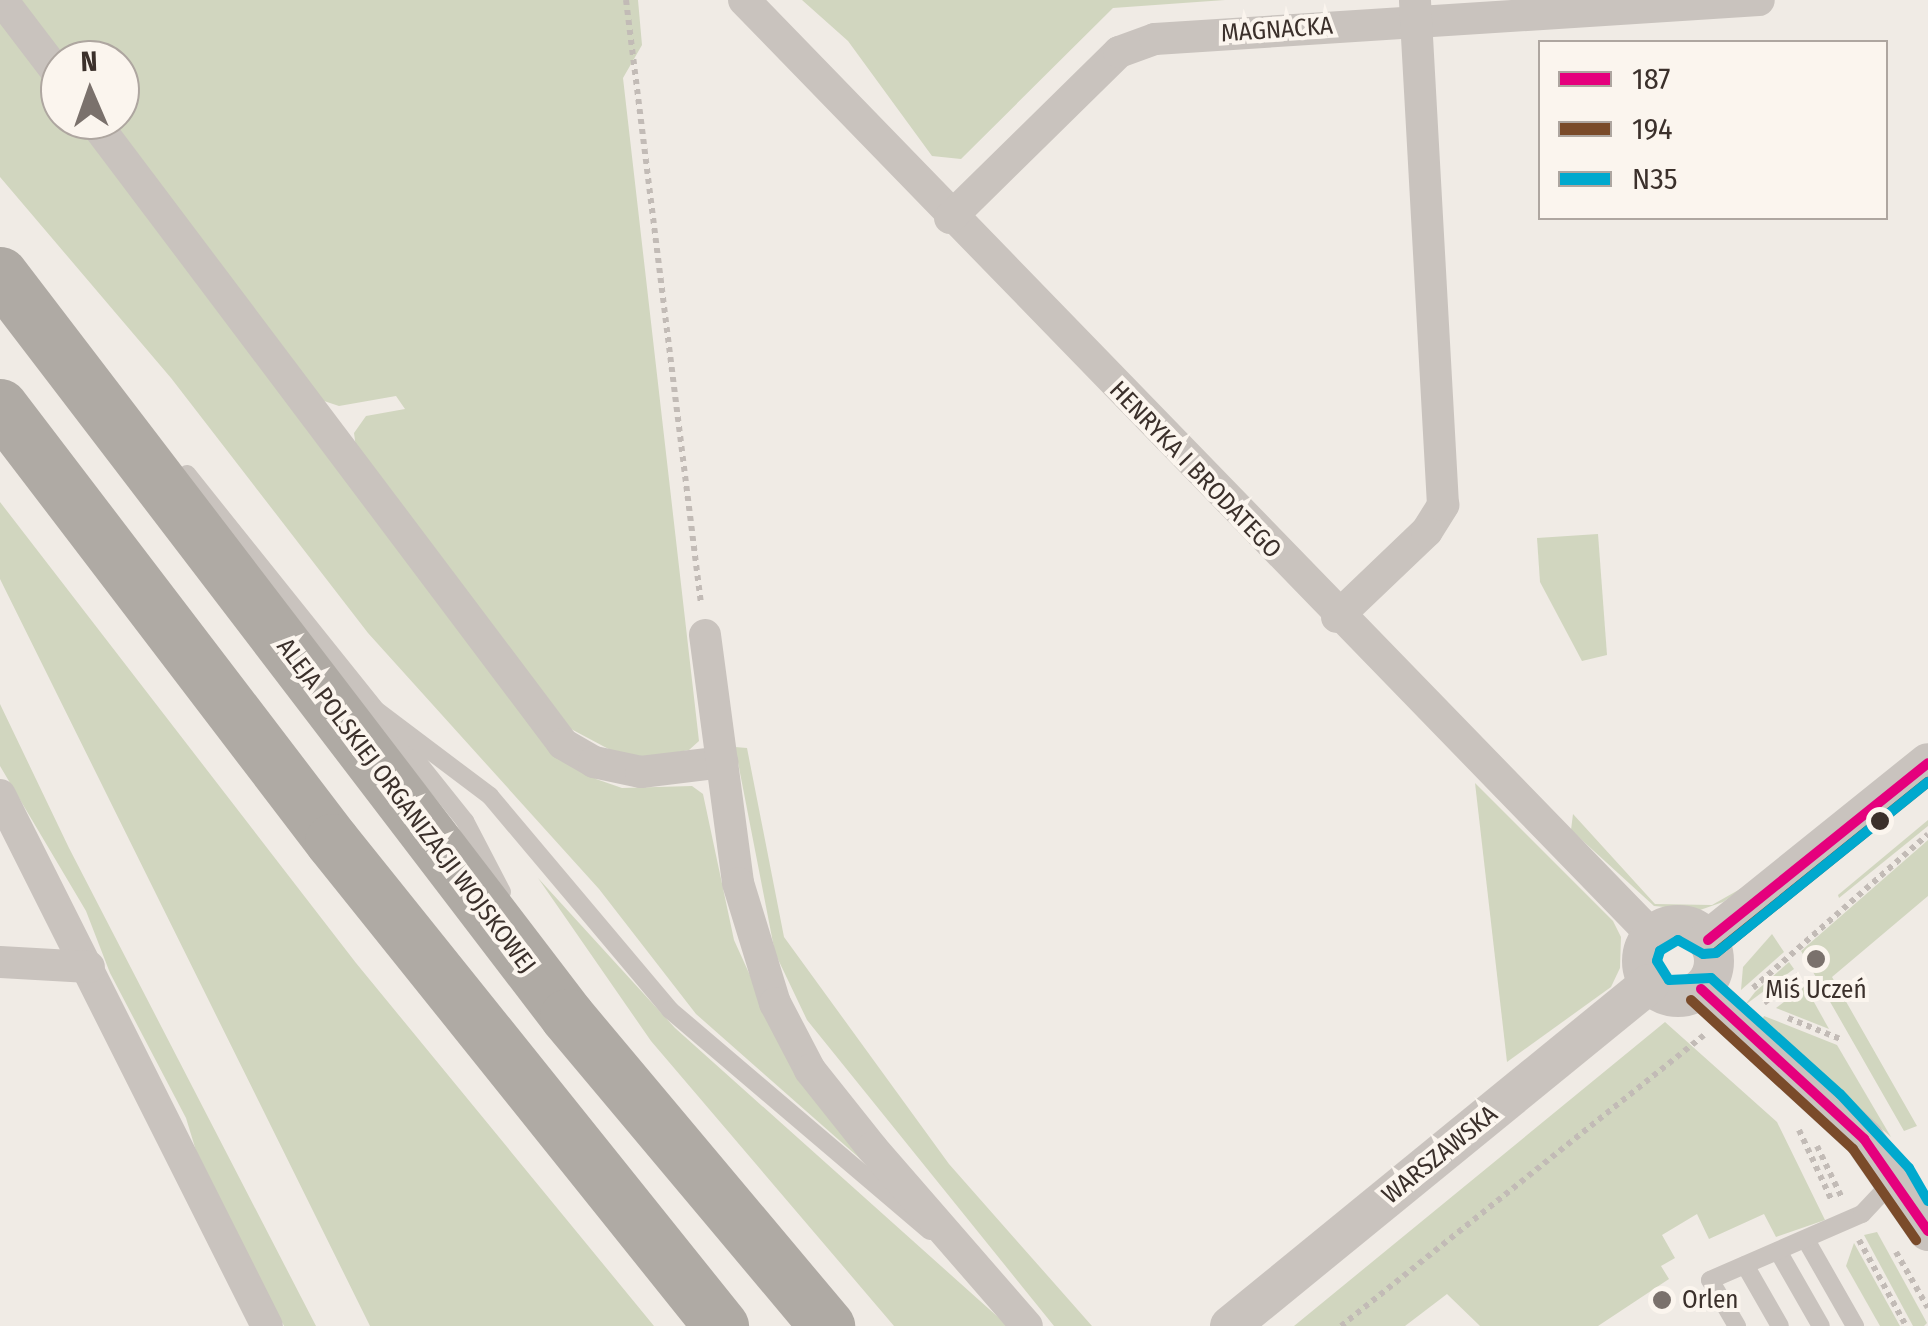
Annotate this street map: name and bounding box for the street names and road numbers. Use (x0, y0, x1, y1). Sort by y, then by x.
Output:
street label: MAGNACKA (1220, 11, 1334, 49)
street label: HENRYKA I BRODATEGO (1103, 375, 1287, 565)
street label: ALEJA POLSKIEJ ORGANIZACJI WOJSKOWEJ (270, 633, 542, 979)
street label: WARSZAWSKA (1376, 1099, 1504, 1211)

